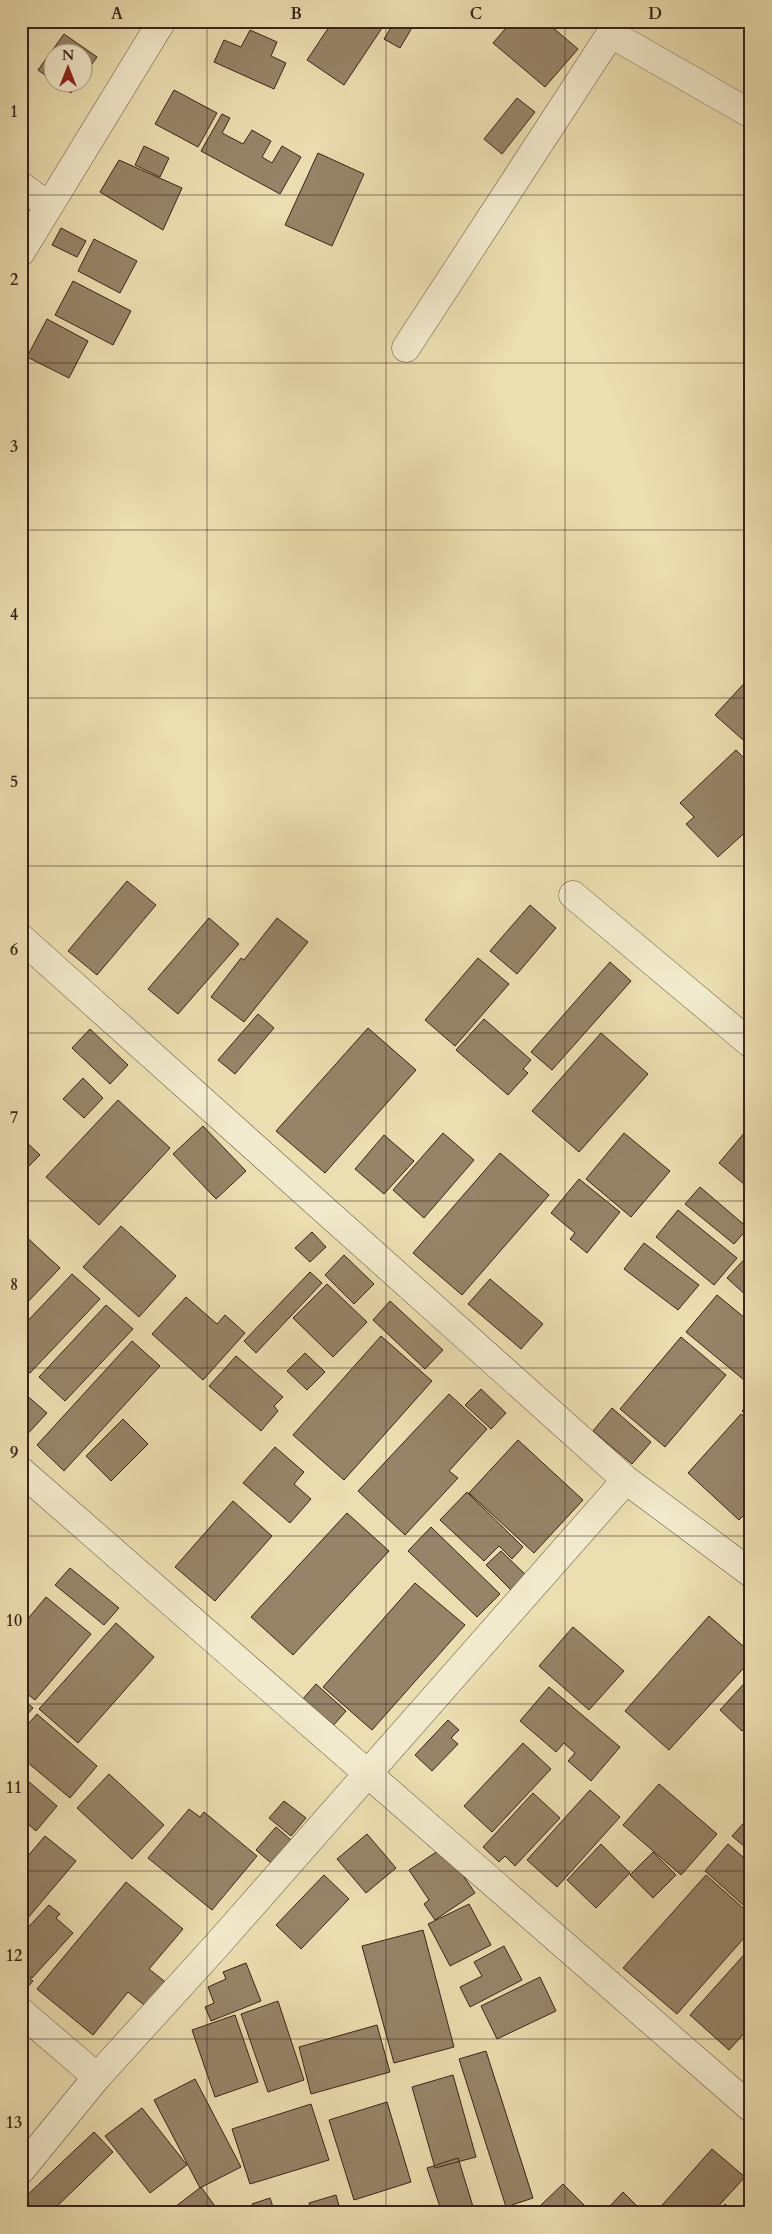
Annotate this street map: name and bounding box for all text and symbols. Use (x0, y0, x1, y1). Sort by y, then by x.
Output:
text: A (111, 3, 123, 25)
text: B (290, 3, 302, 25)
text: C (470, 3, 482, 25)
text: D (648, 3, 662, 25)
north arrow (42, 42, 92, 92)
text: N (62, 46, 74, 65)
text: 1 (10, 101, 18, 123)
text: 2 (10, 269, 18, 291)
text: 3 (10, 436, 18, 458)
text: 4 (10, 604, 18, 626)
text: 5 (10, 771, 18, 793)
text: 6 (10, 939, 18, 961)
text: 7 (10, 1107, 18, 1129)
text: 8 (10, 1274, 18, 1296)
text: 9 (10, 1442, 18, 1464)
text: 10 (6, 1610, 22, 1632)
text: 11 (6, 1777, 22, 1799)
text: 12 (6, 1945, 22, 1967)
text: 13 (6, 2112, 22, 2134)

